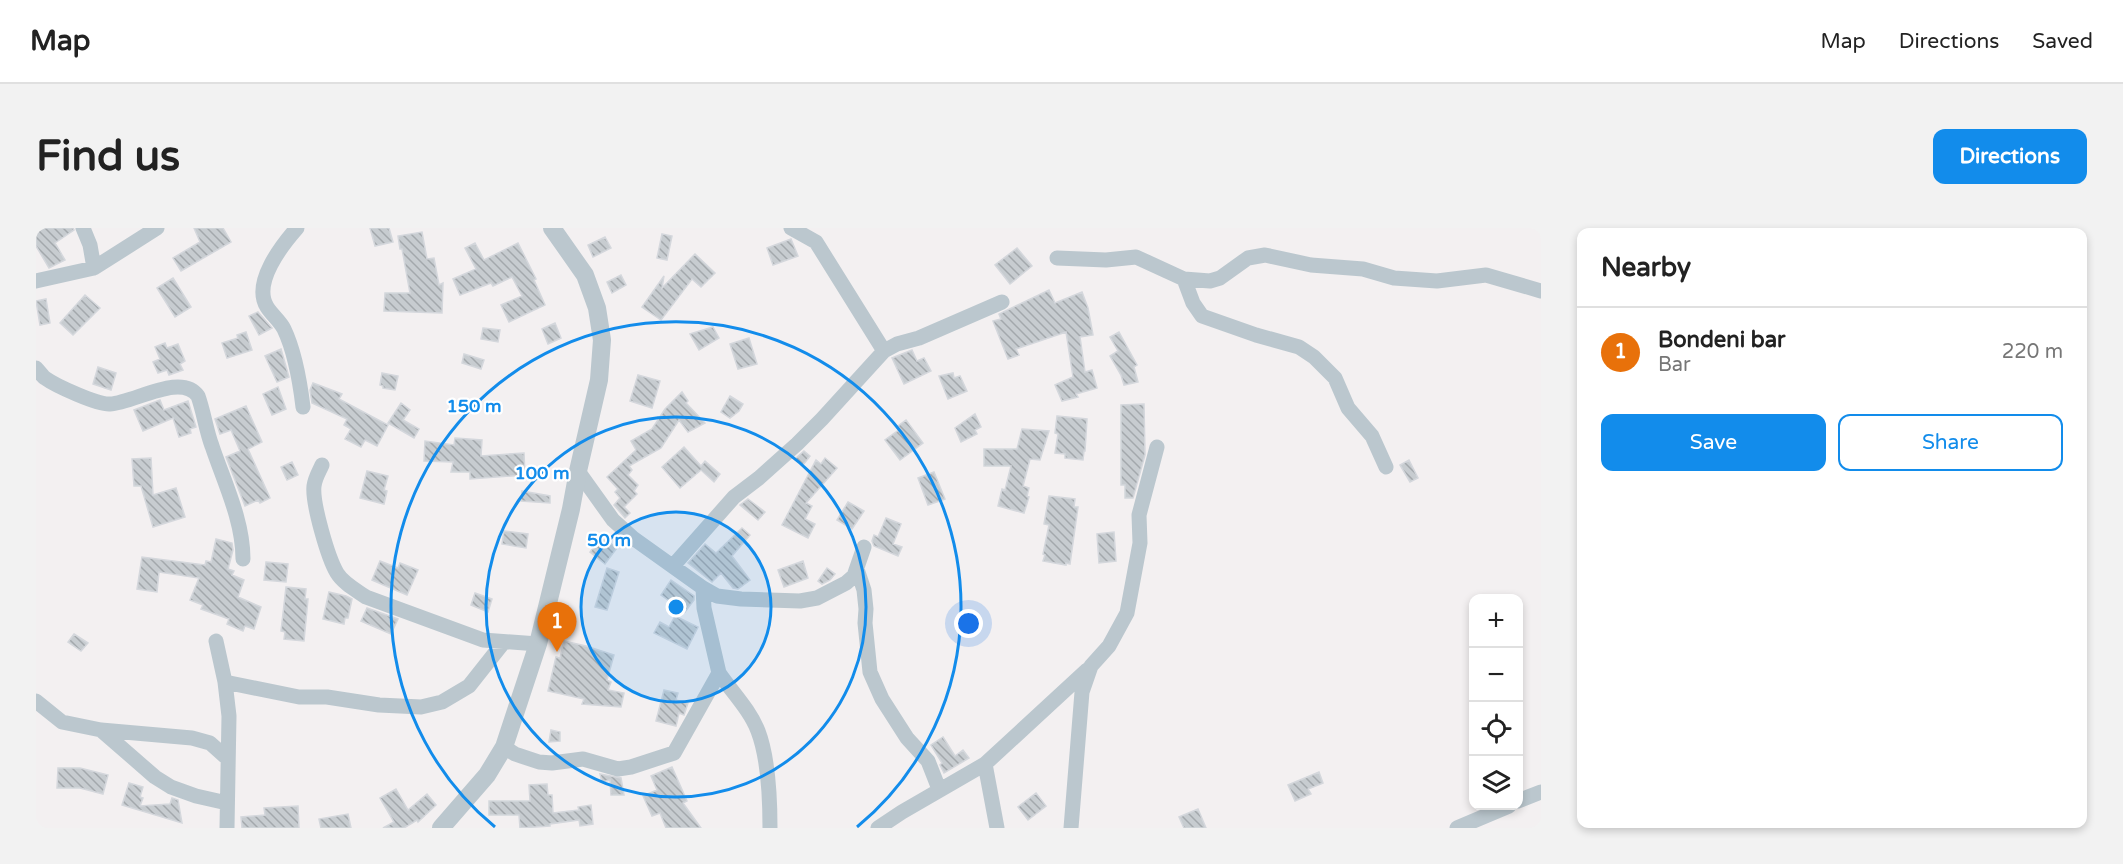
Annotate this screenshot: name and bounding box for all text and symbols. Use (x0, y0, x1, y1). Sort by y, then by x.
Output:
text: Map (30, 24, 90, 58)
text: Map (1820, 29, 1866, 54)
text: Directions (1899, 29, 1999, 54)
text: Saved (2032, 29, 2093, 54)
button: Directions (1933, 129, 2087, 184)
text: Find us (36, 131, 180, 182)
text: Nearby (1601, 252, 1691, 283)
text: Bondeni bar (1658, 327, 1786, 353)
text: 1 (1614, 340, 1627, 364)
text: 220 m (2002, 340, 2063, 364)
text: Bar (1658, 353, 1691, 377)
text: 150 m (446, 395, 502, 417)
button: Save (1601, 414, 1826, 471)
button: Share (1838, 414, 2063, 471)
text: 100 m (514, 462, 570, 484)
text: 50 m (587, 529, 631, 551)
map controls (1469, 594, 1523, 810)
button: + (1469, 594, 1523, 648)
centre of rings (666, 597, 686, 617)
pin: 1 (538, 602, 576, 652)
your location (954, 609, 983, 638)
button: − (1469, 648, 1523, 702)
button: locate (1469, 702, 1523, 756)
button: layers (1469, 756, 1523, 810)

